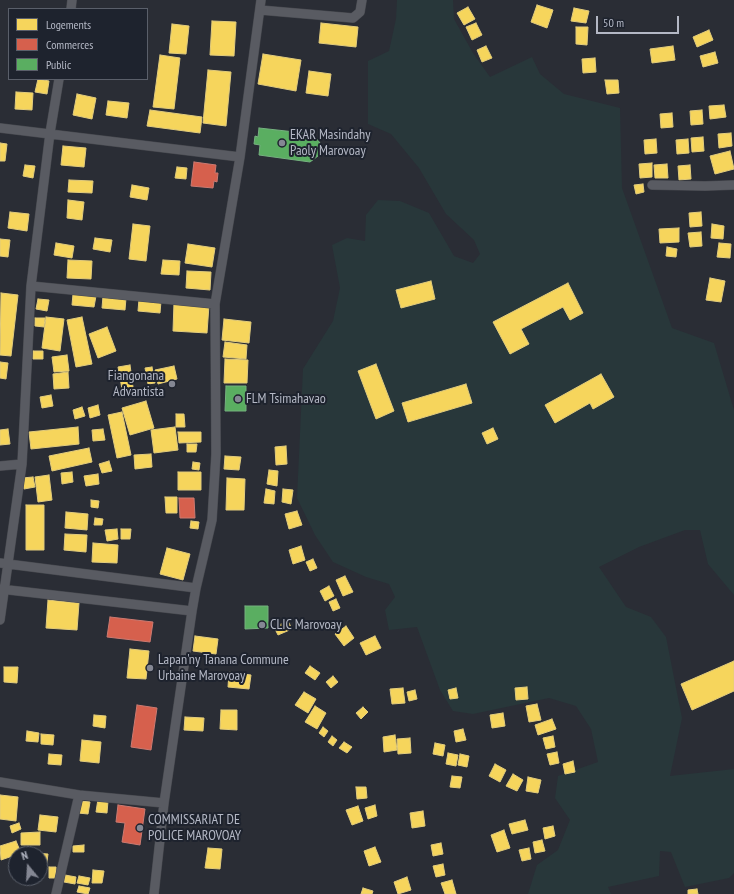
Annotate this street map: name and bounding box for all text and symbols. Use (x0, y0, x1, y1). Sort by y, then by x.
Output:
legend (8, 8, 148, 80)
scale bar (598, 8, 681, 34)
text: 50 m (603, 15, 624, 30)
text: Logements (46, 17, 91, 32)
text: Commerces (46, 37, 93, 52)
text: Public (46, 57, 71, 72)
place label: EKAR Masindahy Paoly Marovoay (290, 127, 370, 160)
marker: EKAR Masindahy Paoly Marovoay (277, 138, 287, 148)
place label: Fiangonana Advantista (108, 368, 164, 400)
marker: Fiangonana Advantista (167, 379, 177, 389)
place label: FLM Tsimahavao (246, 391, 326, 407)
marker: FLM Tsimahavao (233, 394, 243, 404)
place label: CLIC Marovoay (270, 617, 341, 633)
marker: CLIC Marovoay (257, 620, 267, 630)
place label: Lapan'ny Tanana Commune Urbaine Marovoay (158, 652, 289, 684)
marker: Lapan'ny Tanana Commune Urbaine Marovoay (145, 663, 155, 673)
place label: COMMISSARIAT DE POLICE MAROVOAY (148, 812, 241, 844)
marker: COMMISSARIAT DE POLICE MAROVOAY (135, 823, 145, 833)
north arrow (8, 846, 48, 886)
text: N (20, 848, 30, 863)

